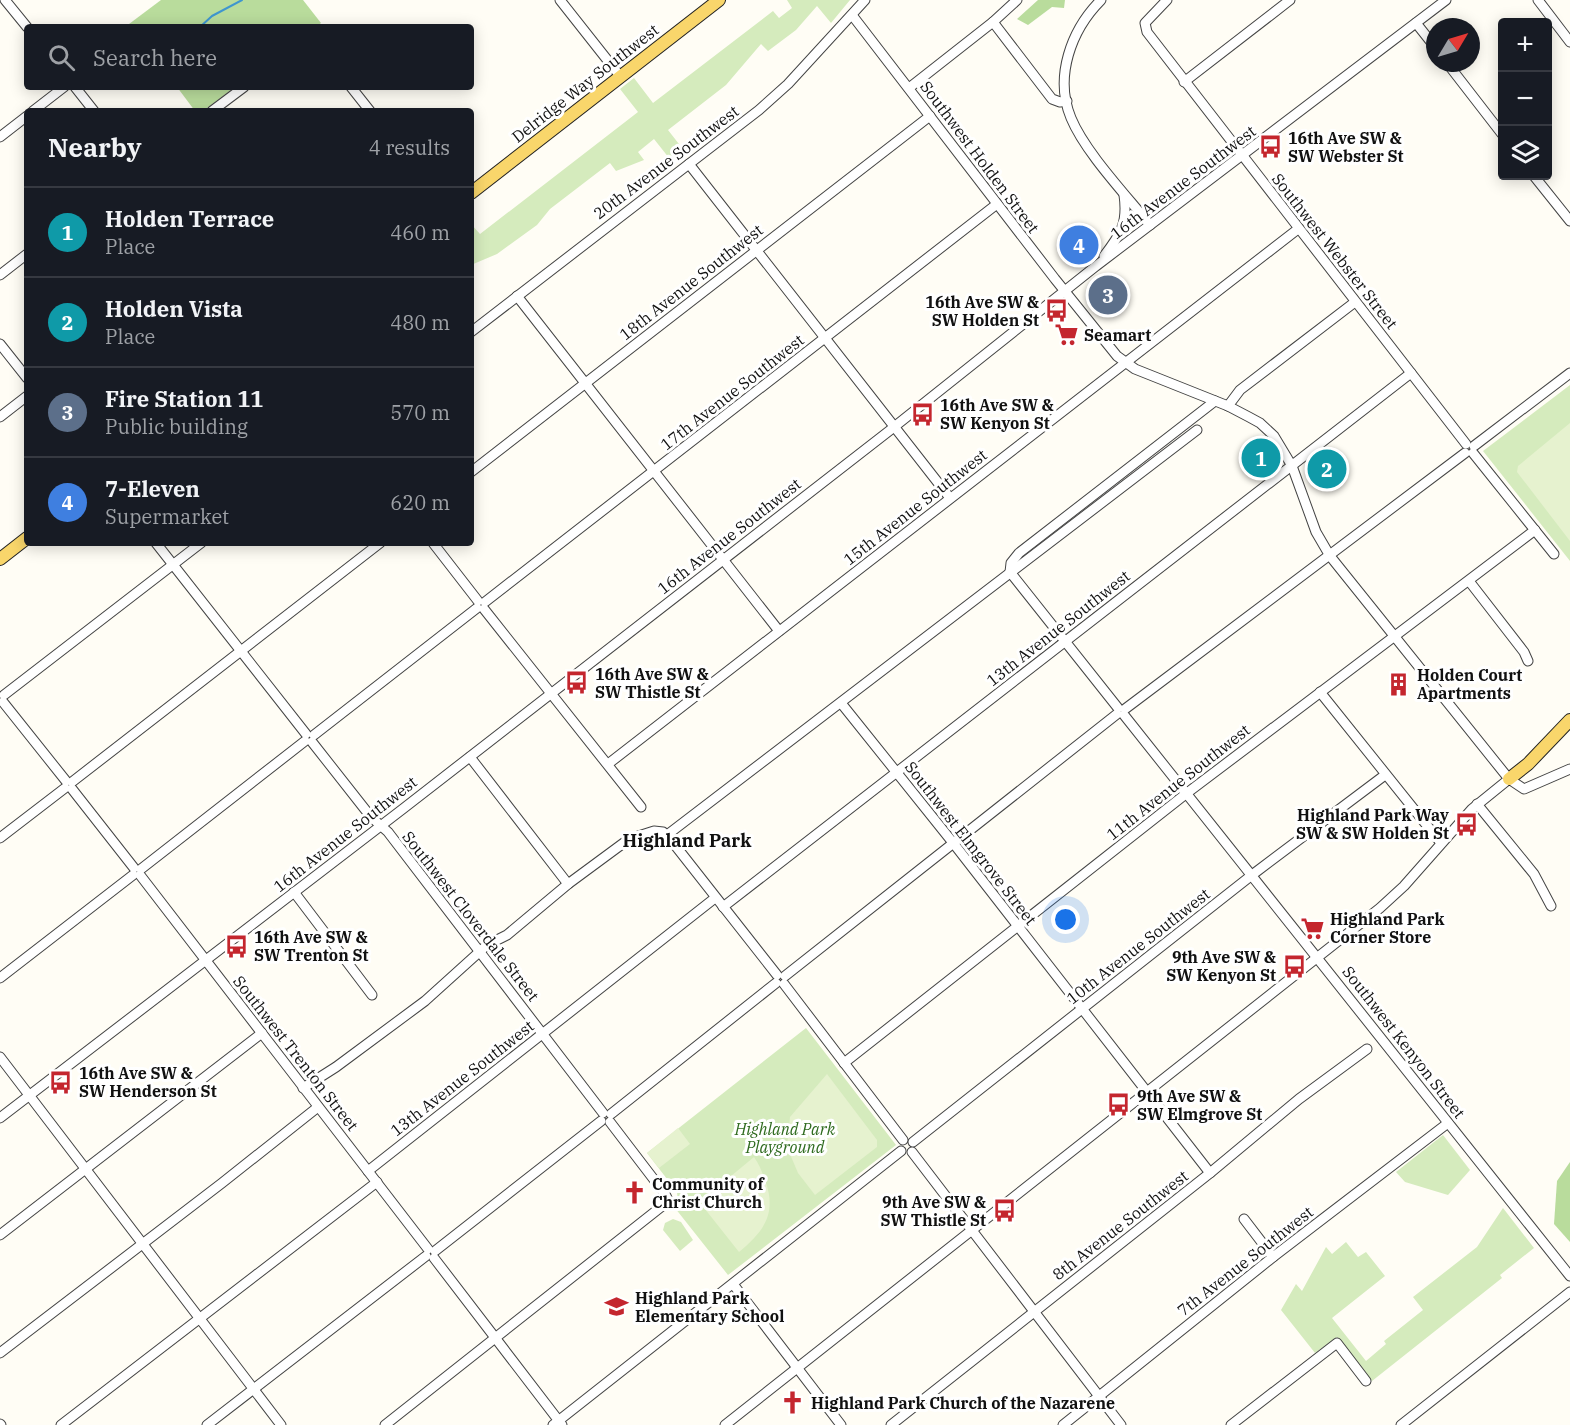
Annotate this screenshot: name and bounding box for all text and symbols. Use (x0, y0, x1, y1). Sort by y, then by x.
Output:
north arrow (1426, 18, 1480, 72)
map controls (1498, 18, 1552, 180)
button: + (1498, 18, 1552, 72)
street label: Delridge Way Southwest (508, 19, 663, 147)
search box (24, 24, 474, 90)
icon: search (45, 41, 78, 74)
text: Search here (93, 43, 217, 72)
button: − (1498, 72, 1552, 126)
street label: Southwest Holden Street (916, 77, 1044, 237)
street label: 20th Avenue Southwest (589, 101, 743, 223)
street label: 16th Avenue Southwest (1106, 121, 1260, 243)
button: layers (1498, 126, 1552, 180)
place label: 16th Ave SW & SW Webster St (1288, 128, 1404, 166)
text: Nearby (48, 130, 142, 164)
text: 4 results (369, 134, 450, 161)
bus stop icon: 16th Ave SW & SW Webster St (1257, 134, 1283, 160)
street label: Southwest Webster Street (1268, 169, 1402, 333)
text: Holden Terrace (105, 204, 274, 233)
text: 1 (62, 219, 74, 246)
text: 460 m (390, 219, 450, 246)
street label: 18th Avenue Southwest (615, 220, 767, 344)
pin: 4 (1060, 222, 1098, 268)
text: Place (105, 233, 155, 260)
pin: 3 (1088, 272, 1128, 318)
place label: 16th Ave SW & SW Holden St (925, 292, 1039, 330)
text: Holden Vista (105, 294, 243, 323)
bus stop icon: 16th Ave SW & SW Holden St (1044, 298, 1070, 324)
text: 2 (62, 309, 74, 336)
text: 480 m (390, 309, 450, 336)
supermarket icon: Seamart (1053, 322, 1079, 348)
text: Place (105, 323, 155, 350)
place label: Seamart (1084, 325, 1151, 345)
street label: 17th Avenue Southwest (656, 330, 808, 454)
text: Fire Station 11 (105, 384, 264, 413)
place label: 16th Ave SW & SW Kenyon St (940, 395, 1054, 433)
text: 3 (62, 399, 74, 426)
text: 570 m (390, 399, 450, 426)
bus stop icon: 16th Ave SW & SW Kenyon St (909, 401, 935, 427)
text: Public building (105, 413, 248, 440)
pin: 1 (1242, 436, 1280, 480)
street label: 15th Avenue Southwest (839, 445, 991, 569)
pin: 2 (1308, 446, 1346, 492)
text: 7-Eleven (105, 474, 200, 503)
street label: 16th Avenue Southwest (653, 474, 805, 598)
text: 4 (62, 489, 74, 516)
text: 620 m (390, 489, 450, 516)
text: Supermarket (105, 503, 229, 530)
street label: 13th Avenue Southwest (982, 566, 1134, 690)
place label: 16th Ave SW & SW Thistle St (595, 664, 709, 702)
place label: Holden Court Apartments (1417, 665, 1522, 703)
bus stop icon: 16th Ave SW & SW Thistle St (564, 670, 590, 696)
building icon: Holden Court Apartments (1386, 671, 1412, 697)
street label: 11th Avenue Southwest (1102, 720, 1254, 844)
street label: Southwest Elmgrove Street (901, 757, 1041, 929)
street label: 16th Avenue Southwest (269, 772, 421, 896)
place label: Highland Park Way SW & SW Holden St (1296, 805, 1450, 843)
bus stop icon: Highland Park Way SW & SW Holden St (1454, 811, 1480, 837)
street label: Southwest Cloverdale Street (398, 827, 544, 1005)
district label: Highland Park (623, 829, 752, 852)
street label: 10th Avenue Southwest (1062, 884, 1214, 1008)
your location (1051, 905, 1080, 934)
place label: Highland Park Corner Store (1330, 909, 1444, 947)
supermarket icon: Highland Park Corner Store (1299, 915, 1325, 941)
place label: 16th Ave SW & SW Trenton St (254, 927, 369, 965)
bus stop icon: 16th Ave SW & SW Trenton St (223, 933, 249, 959)
place label: 9th Ave SW & SW Kenyon St (1166, 947, 1276, 985)
bus stop icon: 9th Ave SW & SW Kenyon St (1281, 953, 1307, 979)
street label: Southwest Kenyon Street (1338, 962, 1470, 1122)
street label: Southwest Trenton Street (229, 971, 363, 1135)
street label: 13th Avenue Southwest (386, 1016, 538, 1140)
place label: 16th Ave SW & SW Henderson St (79, 1063, 217, 1101)
bus stop icon: 16th Ave SW & SW Henderson St (48, 1069, 74, 1095)
place label: 9th Ave SW & SW Elmgrove St (1137, 1086, 1262, 1124)
bus stop icon: 9th Ave SW & SW Elmgrove St (1106, 1092, 1132, 1118)
park label: Highland Park Playground (734, 1119, 836, 1157)
street label: 8th Avenue Southwest (1048, 1166, 1192, 1284)
place label: Community of Christ Church (652, 1174, 765, 1212)
church icon: Community of Christ Church (621, 1180, 647, 1206)
place label: 9th Ave SW & SW Thistle St (881, 1192, 986, 1230)
bus stop icon: 9th Ave SW & SW Thistle St (991, 1198, 1017, 1224)
street label: 7th Avenue Southwest (1173, 1202, 1317, 1320)
place label: Highland Park Elementary School (635, 1288, 784, 1326)
school or university icon: Highland Park Elementary School (604, 1294, 630, 1320)
church icon: Highland Park Church of the Nazarene (780, 1390, 806, 1416)
place label: Highland Park Church of the Nazarene (811, 1393, 1115, 1413)

